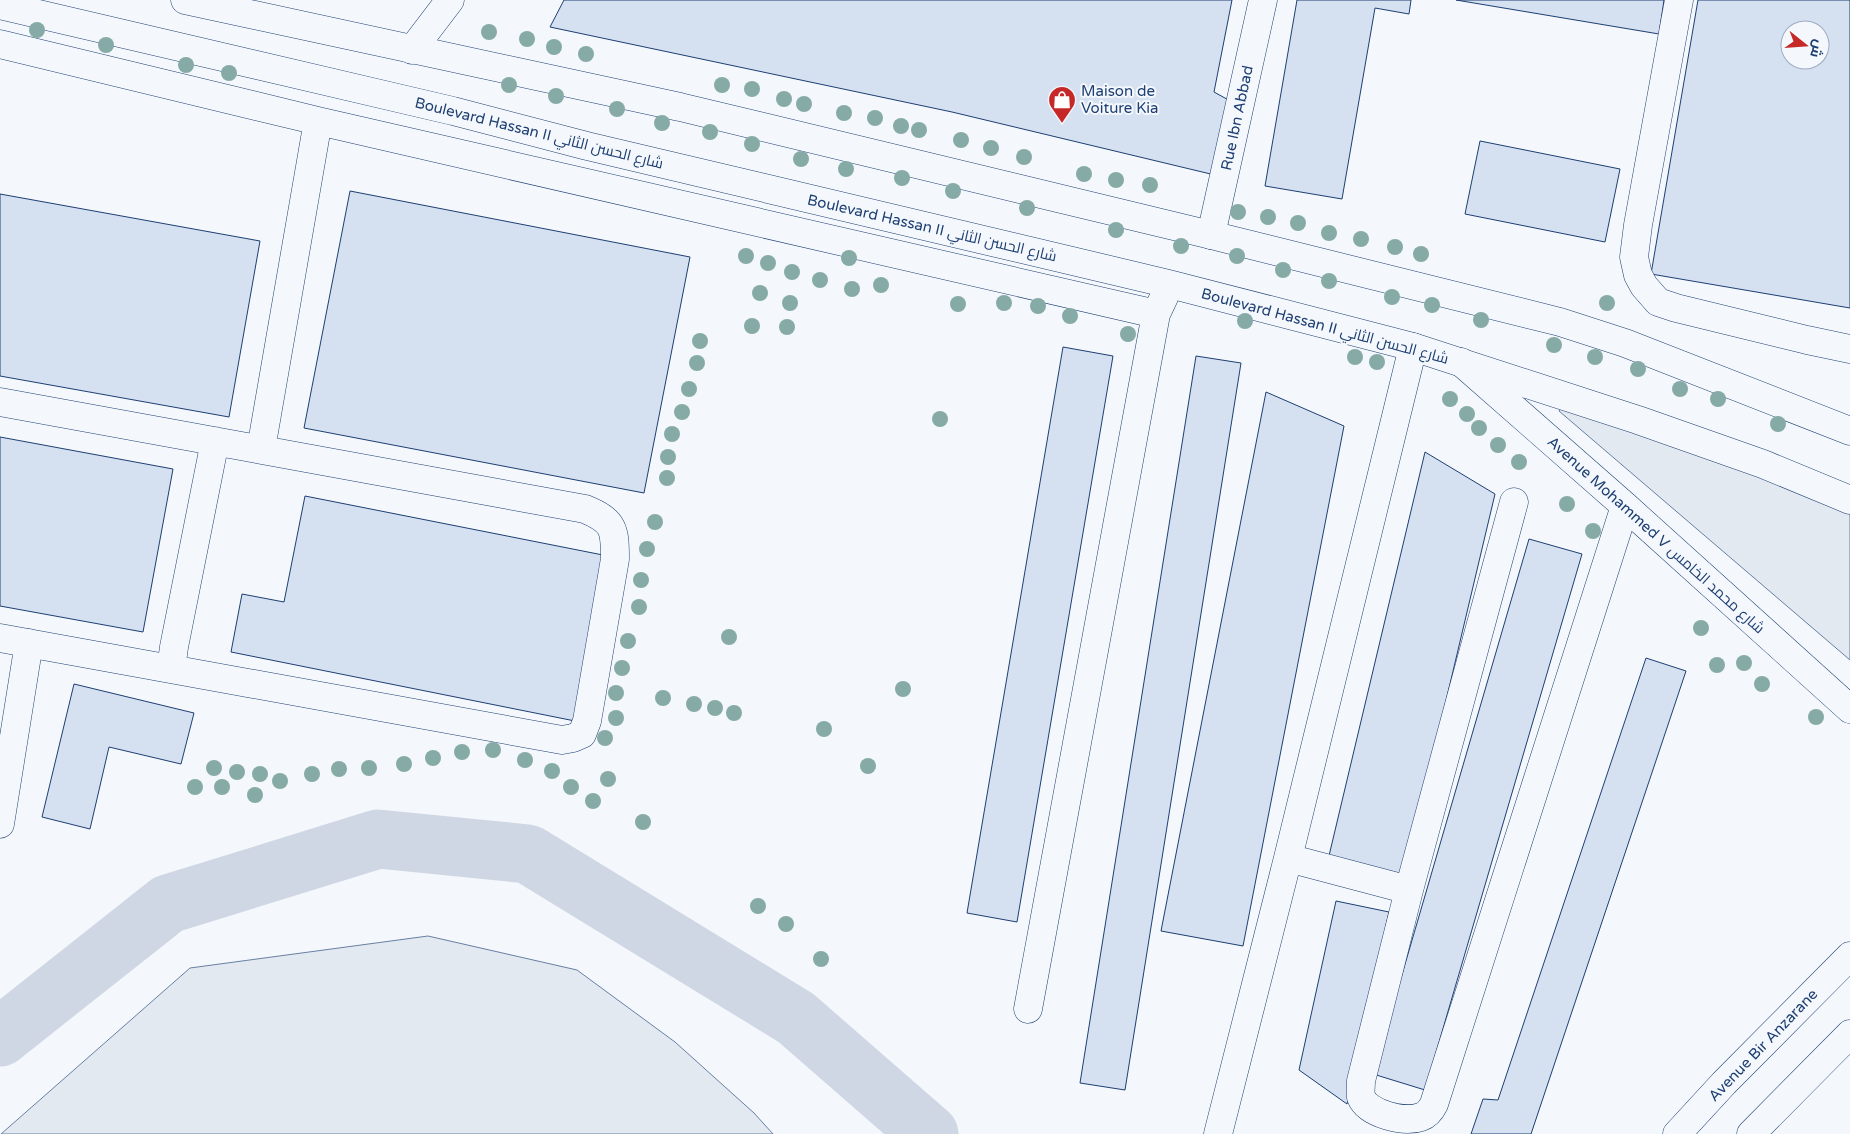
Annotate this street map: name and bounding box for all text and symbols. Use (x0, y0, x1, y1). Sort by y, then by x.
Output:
north arrow (1780, 20, 1830, 70)
text: ش (1806, 38, 1828, 60)
street label: Rue Ibn Abbad (1217, 64, 1257, 172)
place label: Maison de Voiture Kia (1081, 82, 1158, 117)
shop icon: Maison de Voiture Kia (1047, 85, 1077, 124)
street label: Boulevard Hassan II شارع الحسن الثاني (412, 93, 665, 176)
street label: Boulevard Hassan II شارع الحسن الثاني (805, 191, 1058, 268)
street label: Boulevard Hassan II شارع الحسن الثاني (1199, 284, 1451, 371)
street label: Avenue Mohammed V شارع محمد الخامس (1542, 433, 1768, 639)
street label: Avenue Bir Anzarane (1705, 985, 1821, 1105)

